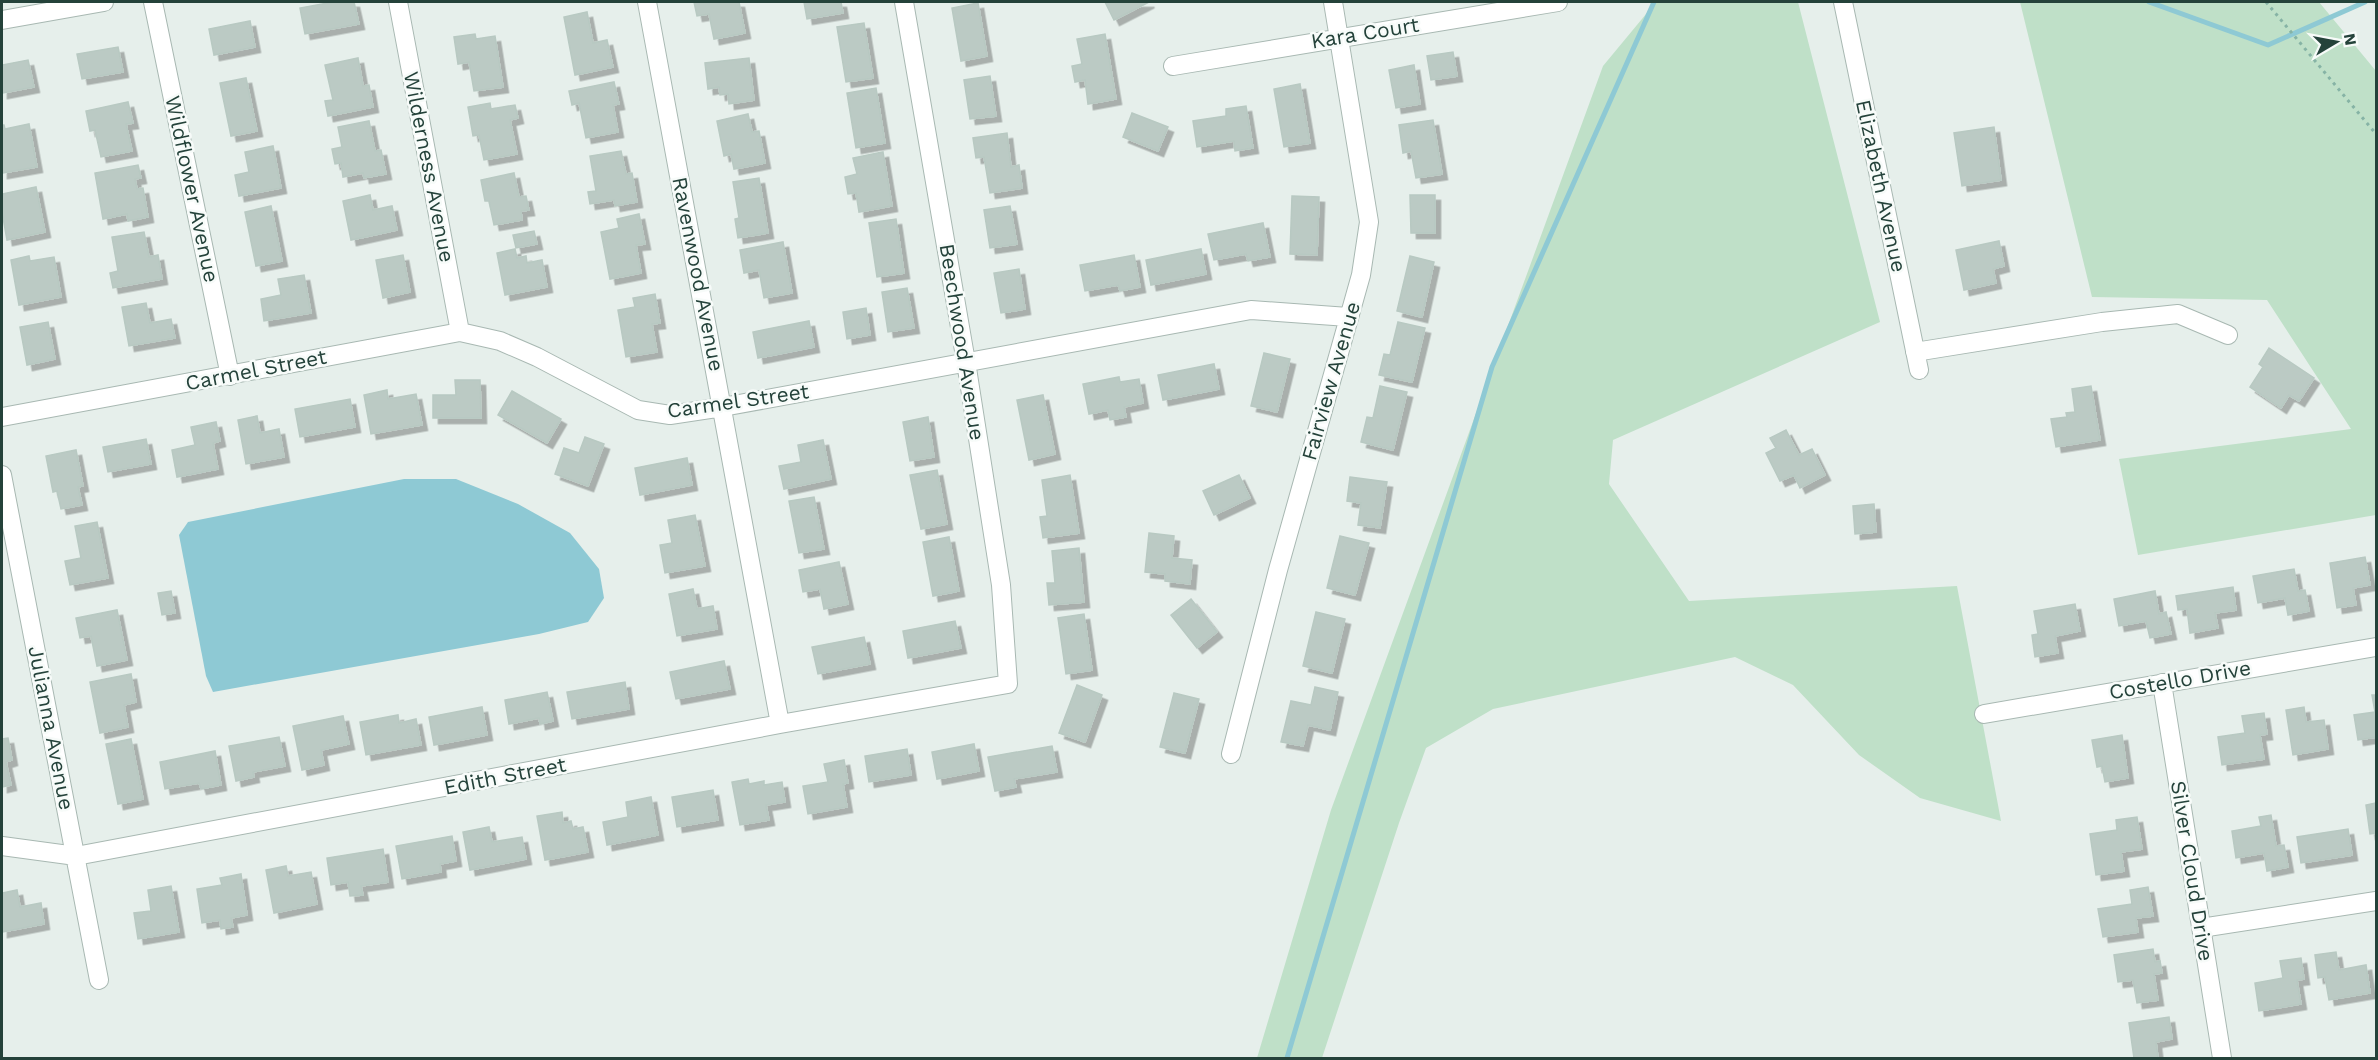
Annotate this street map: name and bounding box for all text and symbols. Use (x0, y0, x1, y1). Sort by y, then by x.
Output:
street label: Kara Court (1309, 12, 1421, 53)
north arrow (2306, 12, 2366, 72)
text: N (2340, 32, 2361, 47)
street label: Wilderness Avenue (399, 69, 460, 264)
street label: Wildflower Avenue (160, 93, 225, 285)
street label: Elizabeth Avenue (1851, 97, 1912, 275)
street label: Ravenwood Avenue (667, 175, 730, 373)
street label: Beechwood Avenue (935, 242, 990, 442)
street label: Fairview Avenue (1296, 299, 1365, 463)
street label: Carmel Street (183, 344, 329, 395)
street label: Carmel Street (665, 378, 811, 423)
street label: Julianna Avenue (23, 644, 80, 812)
street label: Costello Drive (2107, 655, 2253, 704)
street label: Edith Street (442, 751, 568, 800)
street label: Silver Cloud Drive (2166, 779, 2219, 963)

